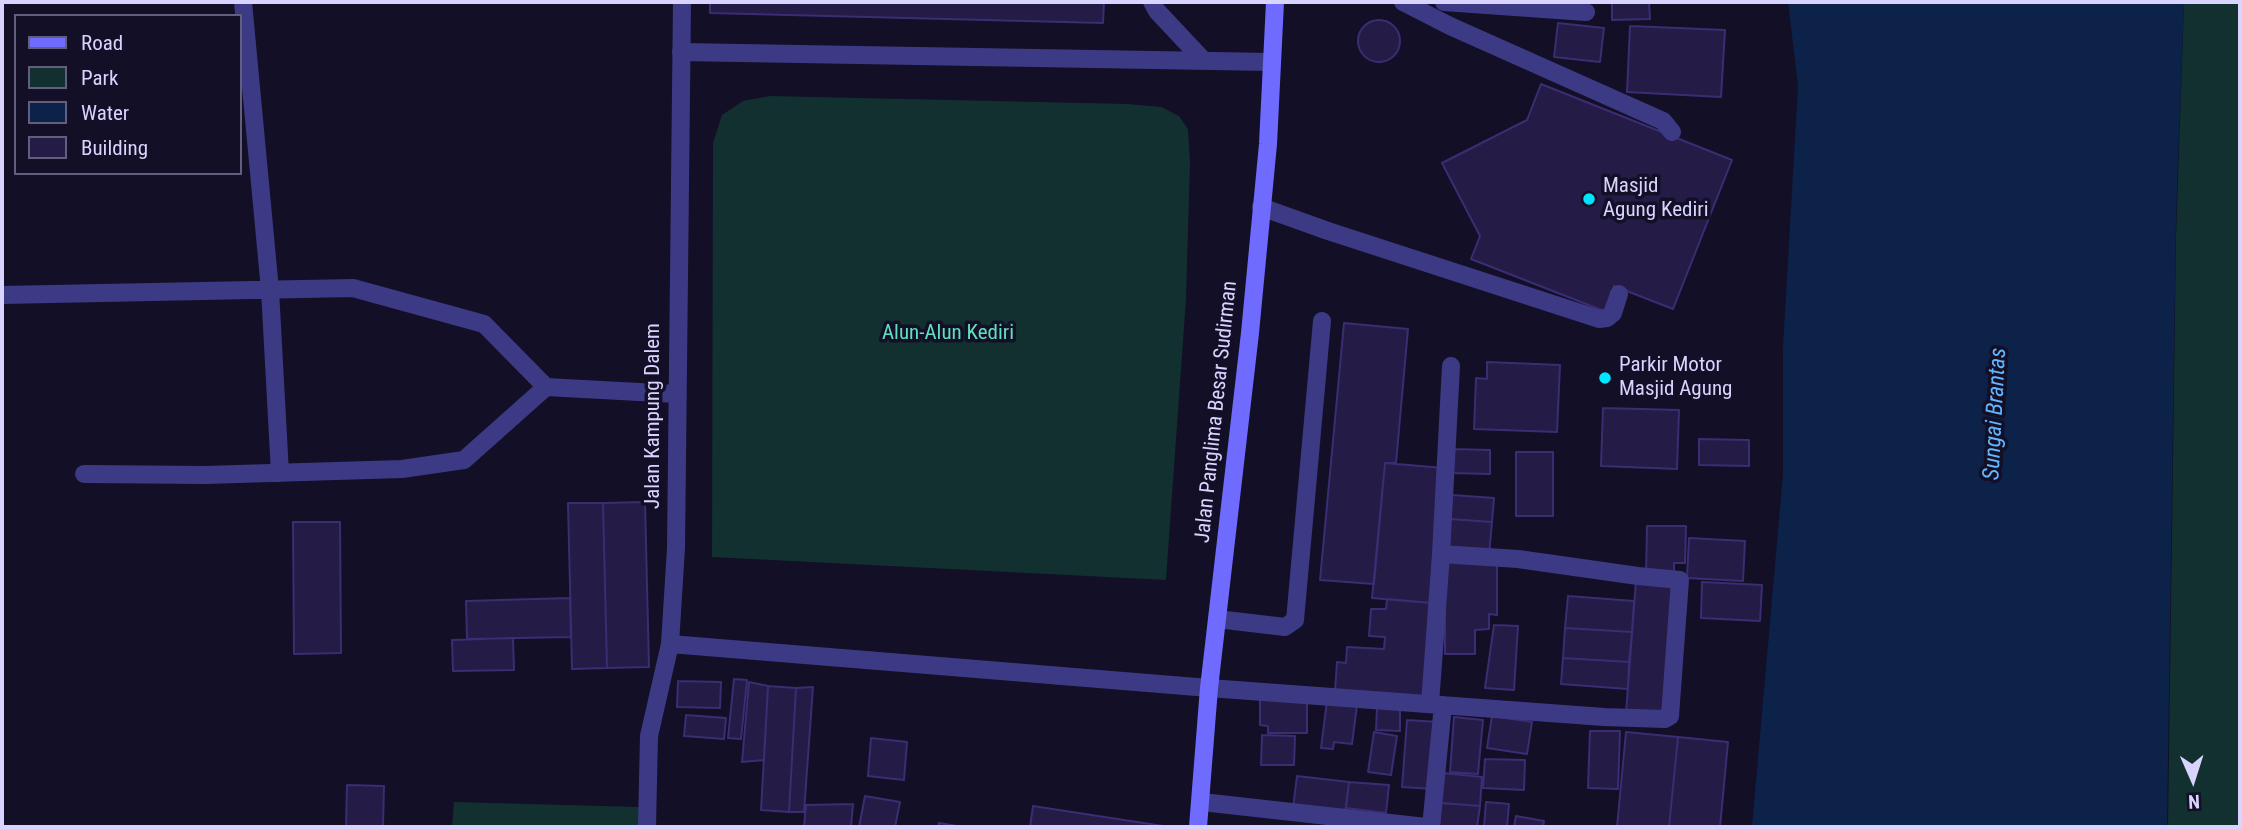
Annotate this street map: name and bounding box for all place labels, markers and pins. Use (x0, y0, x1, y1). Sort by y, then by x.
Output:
place label: Masjid Agung Kediri (1603, 174, 1708, 224)
marker: Masjid Agung Kediri (1581, 191, 1597, 207)
place label: Parkir Motor Masjid Agung (1619, 353, 1732, 403)
marker: Parkir Motor Masjid Agung (1597, 370, 1613, 386)

